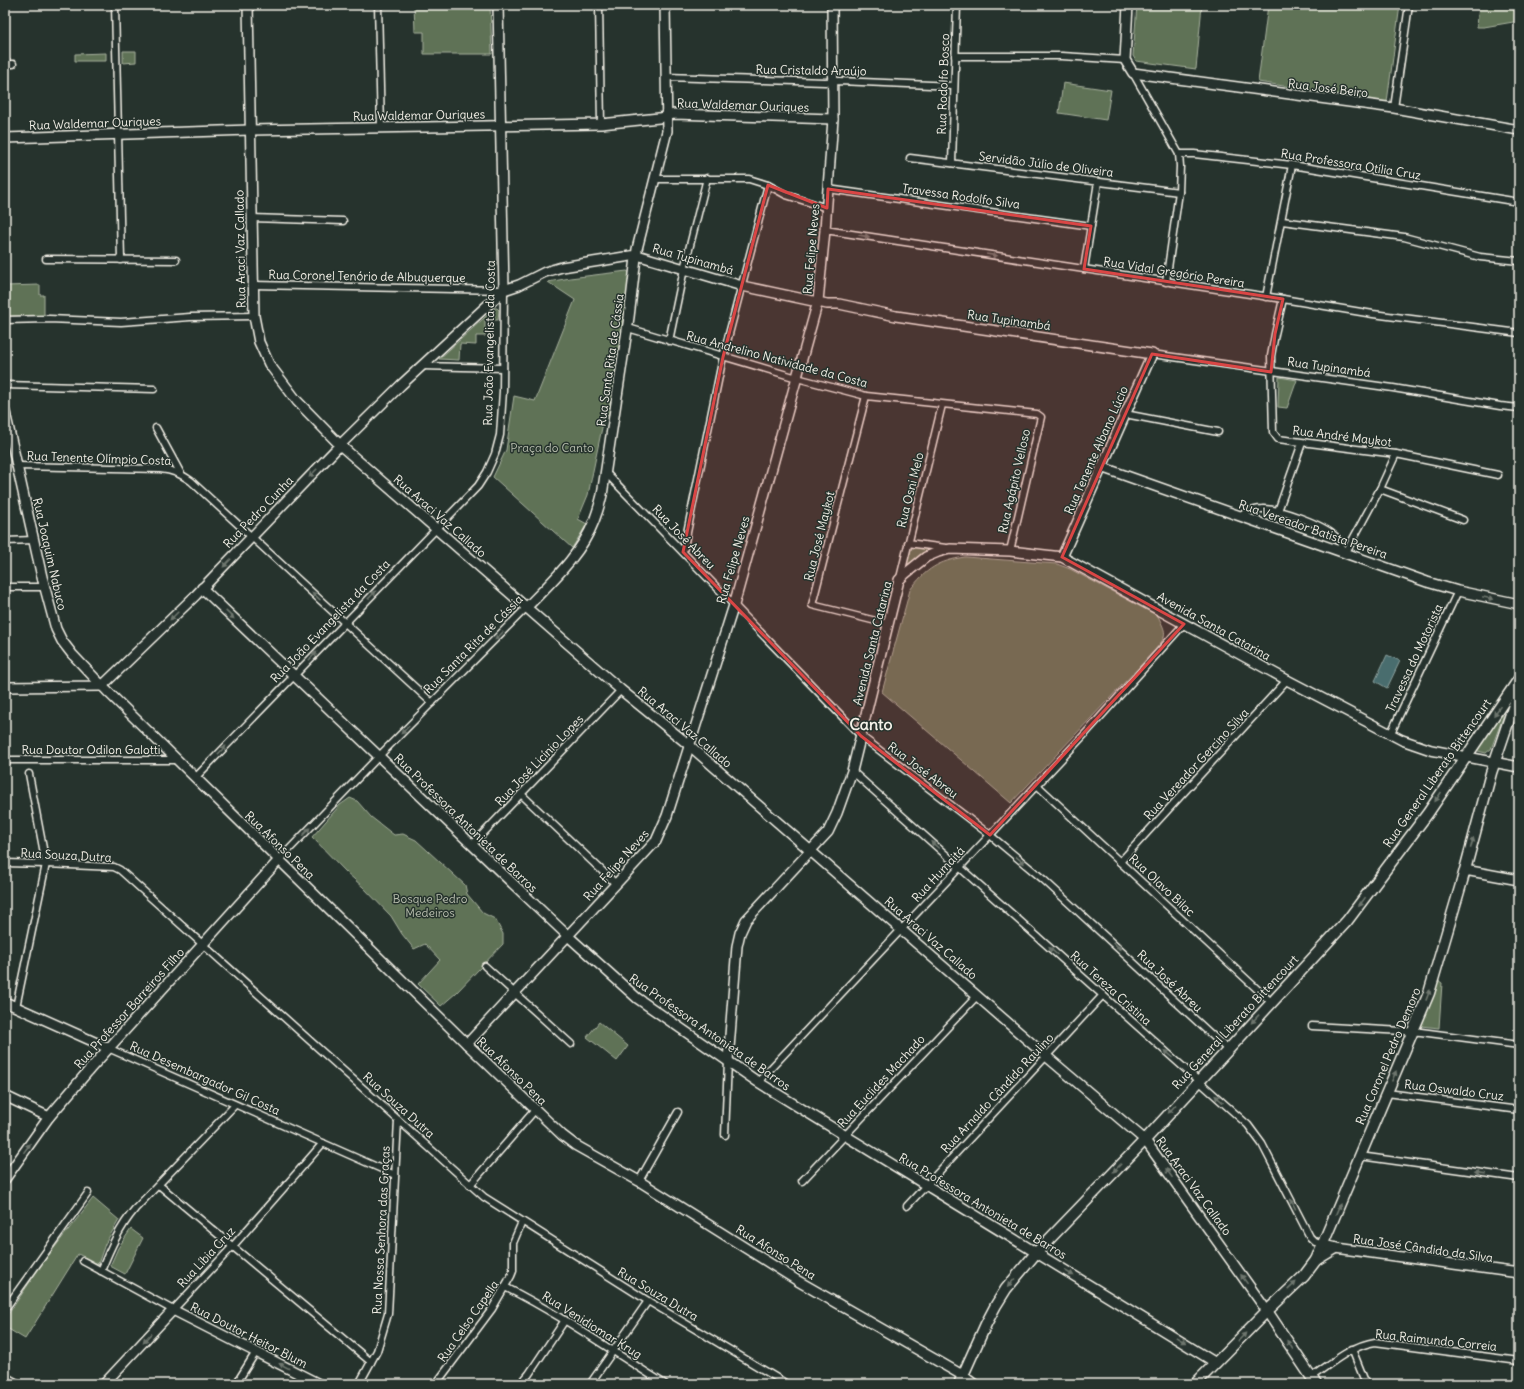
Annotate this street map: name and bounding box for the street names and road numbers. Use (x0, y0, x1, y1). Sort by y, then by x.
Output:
street label: Rua Rodolfo Bosco (934, 33, 952, 135)
street label: Rua Cristaldo Araújo (755, 62, 867, 78)
street label: Rua José Beiro (1287, 76, 1369, 100)
street label: Rua Waldemar Ouriques (677, 95, 809, 115)
street label: Rua Waldemar Ouriques (353, 106, 485, 124)
street label: Rua Waldemar Ouriques (29, 113, 161, 133)
street label: Rua Professora Otília Cruz (1280, 146, 1422, 183)
street label: Servidão Júlio de Oliveira (978, 148, 1114, 180)
street label: Travessa Rodolfo Silva (901, 180, 1021, 212)
street label: Rua Araci Vaz Callado (231, 190, 249, 308)
street label: Rua Felipe Neves (800, 203, 822, 295)
street label: Rua Tupinambá (651, 240, 736, 278)
street label: Rua Vidal Gregório Pereira (1102, 253, 1246, 291)
street label: Rua João Evangelista da Costa (480, 260, 498, 426)
street label: Rua Coronel Tenório de Albuquerque (268, 267, 466, 285)
street label: Rua Santa Rita de Cássia (593, 293, 627, 427)
street label: Rua Tupinambá (966, 307, 1052, 333)
street label: Rua Andrelino Natividade da Costa (685, 328, 869, 390)
street label: Rua Tupinambá (1286, 354, 1372, 380)
street label: Rua Tenente Albano Lúcio (1061, 383, 1131, 517)
street label: Rua André Maykot (1292, 422, 1392, 450)
street label: Rua Agápito Velloso (995, 427, 1033, 535)
street label: Rua Tenente Olímpio Costa (26, 448, 172, 468)
street label: Rua Osni Melo (893, 451, 927, 529)
street label: Rua Araci Vaz Callado (390, 472, 490, 561)
street label: Rua Pedro Cunha (220, 473, 296, 551)
street label: Rua José Maykot (801, 490, 837, 582)
street label: Rua Joaquim Nabuco (30, 496, 70, 612)
street label: Rua Vereador Batista Pereira (1237, 496, 1389, 562)
street label: Rua José Abreu (649, 502, 719, 572)
street label: Rua Felipe Neves (713, 514, 753, 606)
street label: Rua João Evangelista da Costa (267, 556, 393, 686)
street label: Avenida Santa Catarina (849, 579, 895, 707)
street label: Avenida Santa Catarina (1155, 589, 1273, 664)
street label: Rua Santa Rita de Cássia (420, 591, 526, 697)
street label: Travessa do Motorista (1382, 601, 1446, 715)
street label: Rua Araci Vaz Callado (635, 683, 735, 771)
street label: Rua General Liberato Bittencourt (1380, 696, 1494, 850)
street label: Rua Vereador Gercino Silva (1140, 705, 1252, 823)
street label: Rua José Licínio Lopes (492, 711, 586, 809)
street label: Rua José Abreu (885, 739, 961, 801)
street label: Rua Doutor Odilon Galotti (22, 742, 160, 757)
street label: Rua Professora Antonieta de Barros (391, 750, 541, 896)
street label: Rua Afonso Pena (242, 808, 318, 882)
street label: Rua Felipe Neves (580, 826, 652, 904)
street label: Rua Humaitá (908, 843, 968, 905)
street label: Rua Souza Dutra (20, 845, 112, 865)
street label: Rua Olavo Bilac (1126, 851, 1198, 919)
street label: Rua Araci Vaz Callado (881, 894, 981, 983)
street label: Rua Professor Barreiros Filho (71, 944, 187, 1072)
street label: Rua José Abreu (1134, 947, 1206, 1015)
street label: Rua Tereza Cristina (1067, 948, 1155, 1028)
street label: Rua General Liberato Bittencourt (1169, 952, 1301, 1092)
street label: Rua Professora Antonieta de Barros (627, 970, 793, 1094)
street label: Rua Coronel Pedro Demoro (1352, 985, 1424, 1127)
street label: Rua Arnaldo Cândido Raulino (937, 1030, 1057, 1156)
street label: Rua Euclides Machado (834, 1031, 928, 1130)
street label: Rua Afonso Pena (474, 1034, 550, 1108)
street label: Rua Desembargador Gil Costa (128, 1038, 283, 1118)
street label: Rua Souza Dutra (360, 1069, 438, 1141)
street label: Rua Oswaldo Cruz (1403, 1076, 1505, 1104)
street label: Rua Araci Vaz Callado (1153, 1134, 1235, 1238)
street label: Rua Nossa Senhora das Graças (369, 1145, 393, 1315)
street label: Rua Professora Antonieta de Barros (896, 1150, 1070, 1262)
street label: Rua Afonso Pena (733, 1221, 819, 1283)
street label: Rua Líbia Cruz (174, 1223, 238, 1291)
street label: Rua José Cândido da Silva (1352, 1231, 1494, 1265)
street label: Rua Souza Dutra (615, 1264, 701, 1324)
street label: Rua Celso Capella (434, 1277, 502, 1365)
street label: Rua Venidiomar Krug (539, 1288, 645, 1362)
street label: Rua Doutor Heitor Blum (188, 1299, 310, 1371)
street label: Rua Raimundo Correia (1374, 1326, 1498, 1354)

